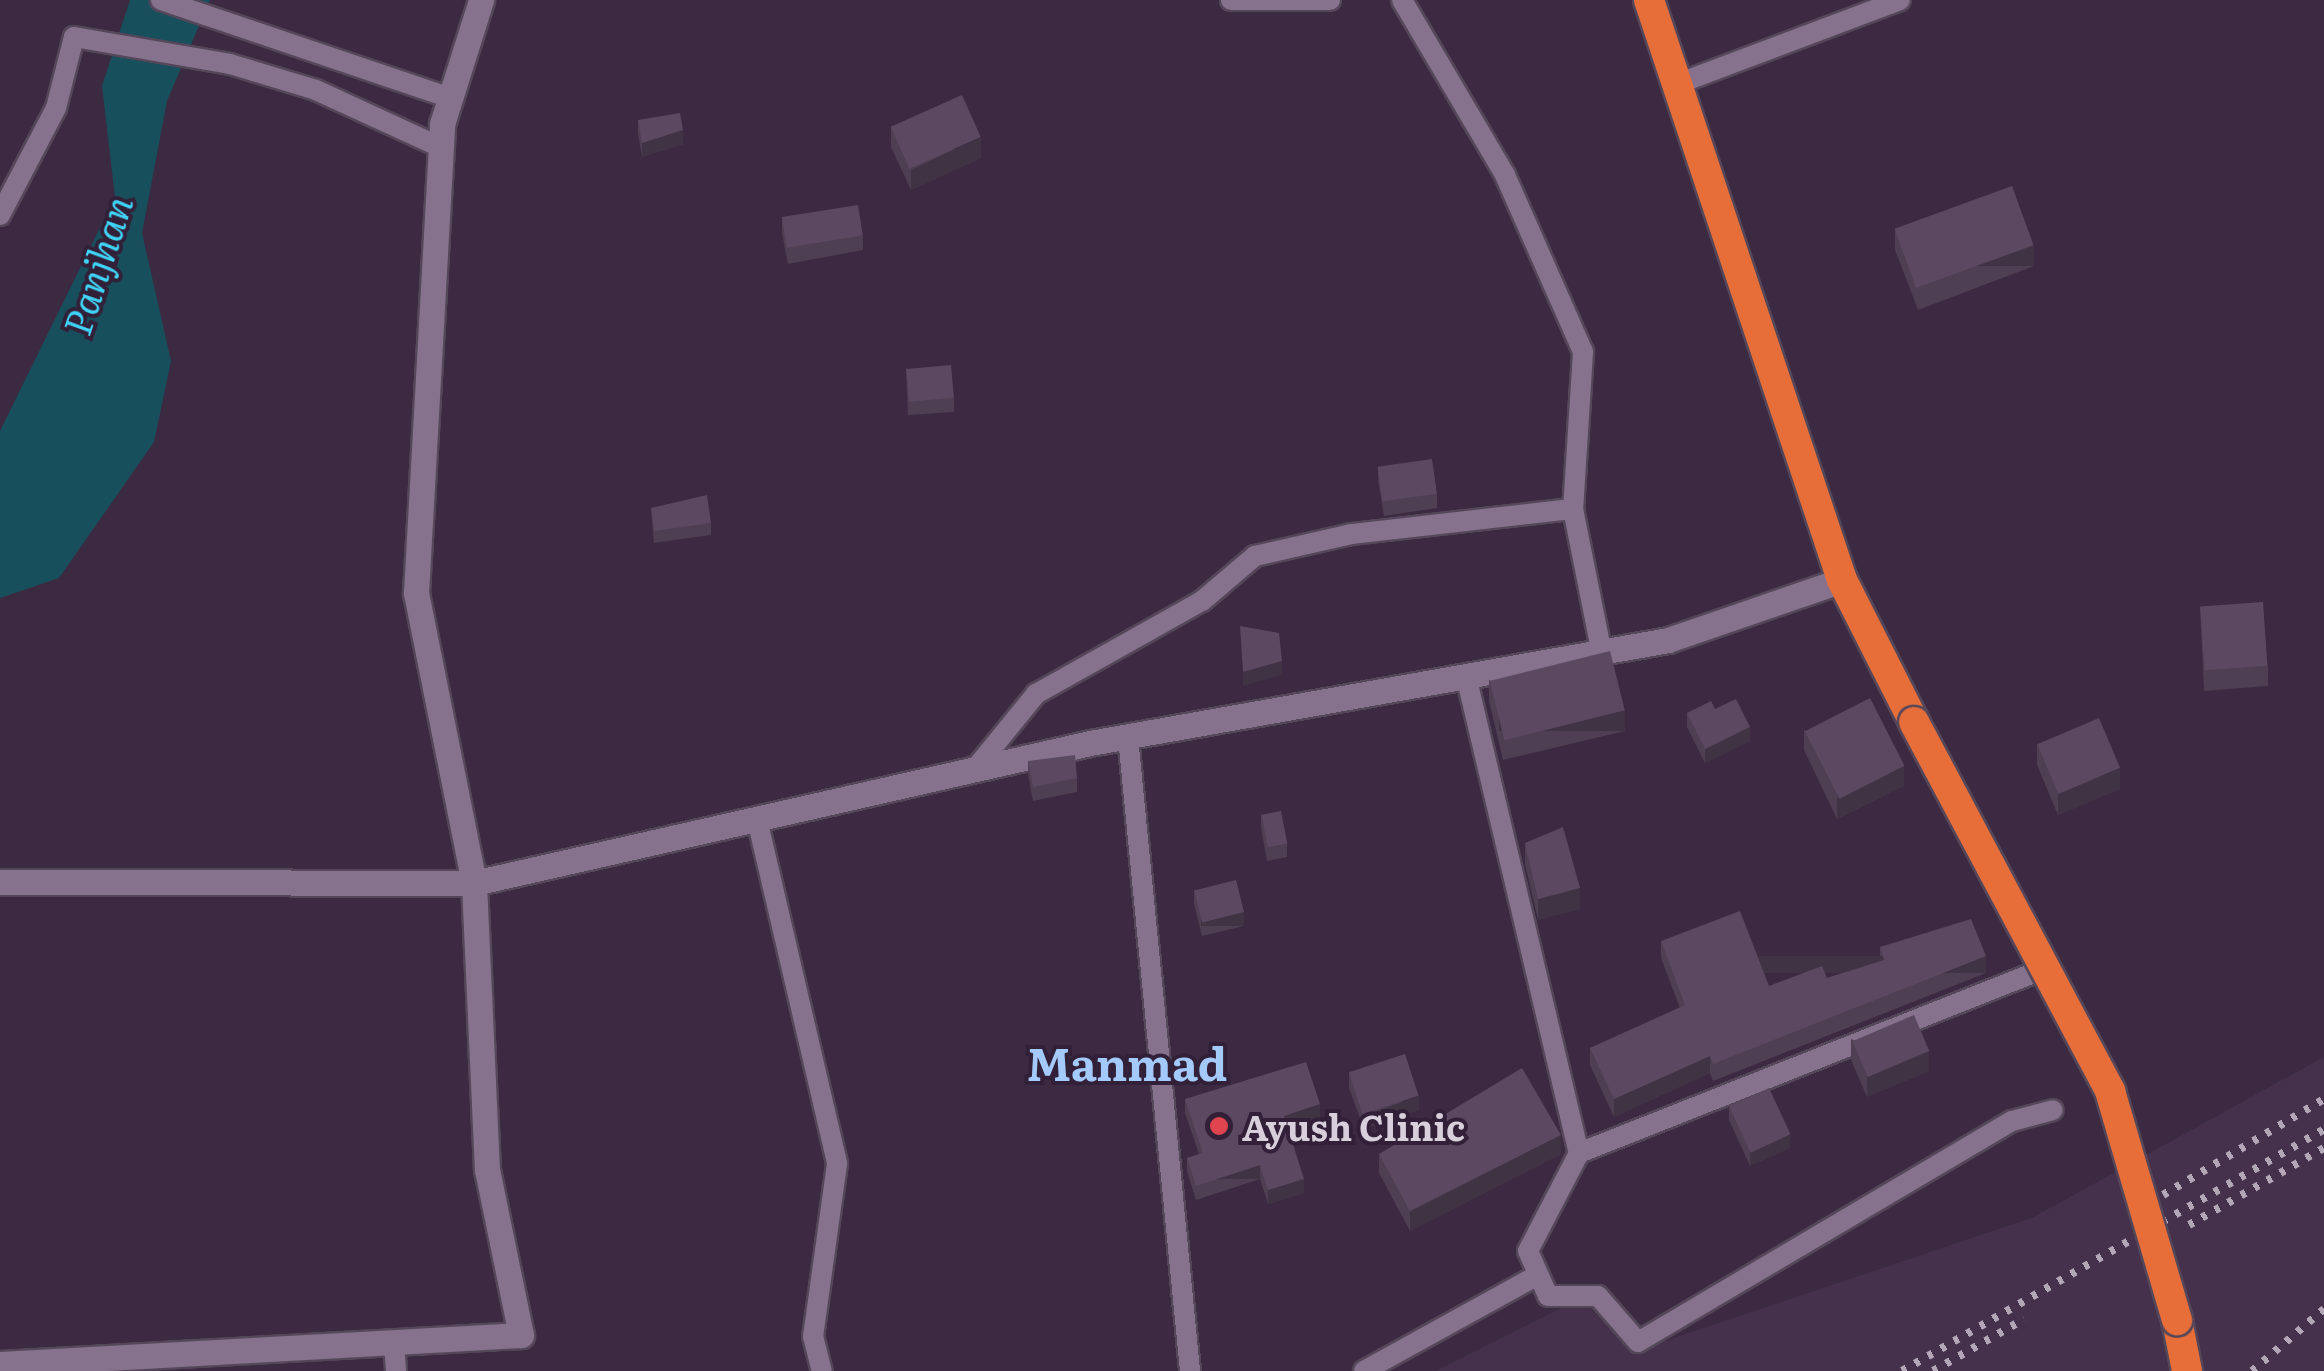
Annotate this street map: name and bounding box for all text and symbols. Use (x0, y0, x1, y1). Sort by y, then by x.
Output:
water label: Panjhan (52, 190, 140, 340)
district label: Manmad (1027, 1035, 1227, 1089)
place label: Ayush Clinic (1242, 1105, 1465, 1147)
marker: Ayush Clinic (1206, 1113, 1232, 1139)

